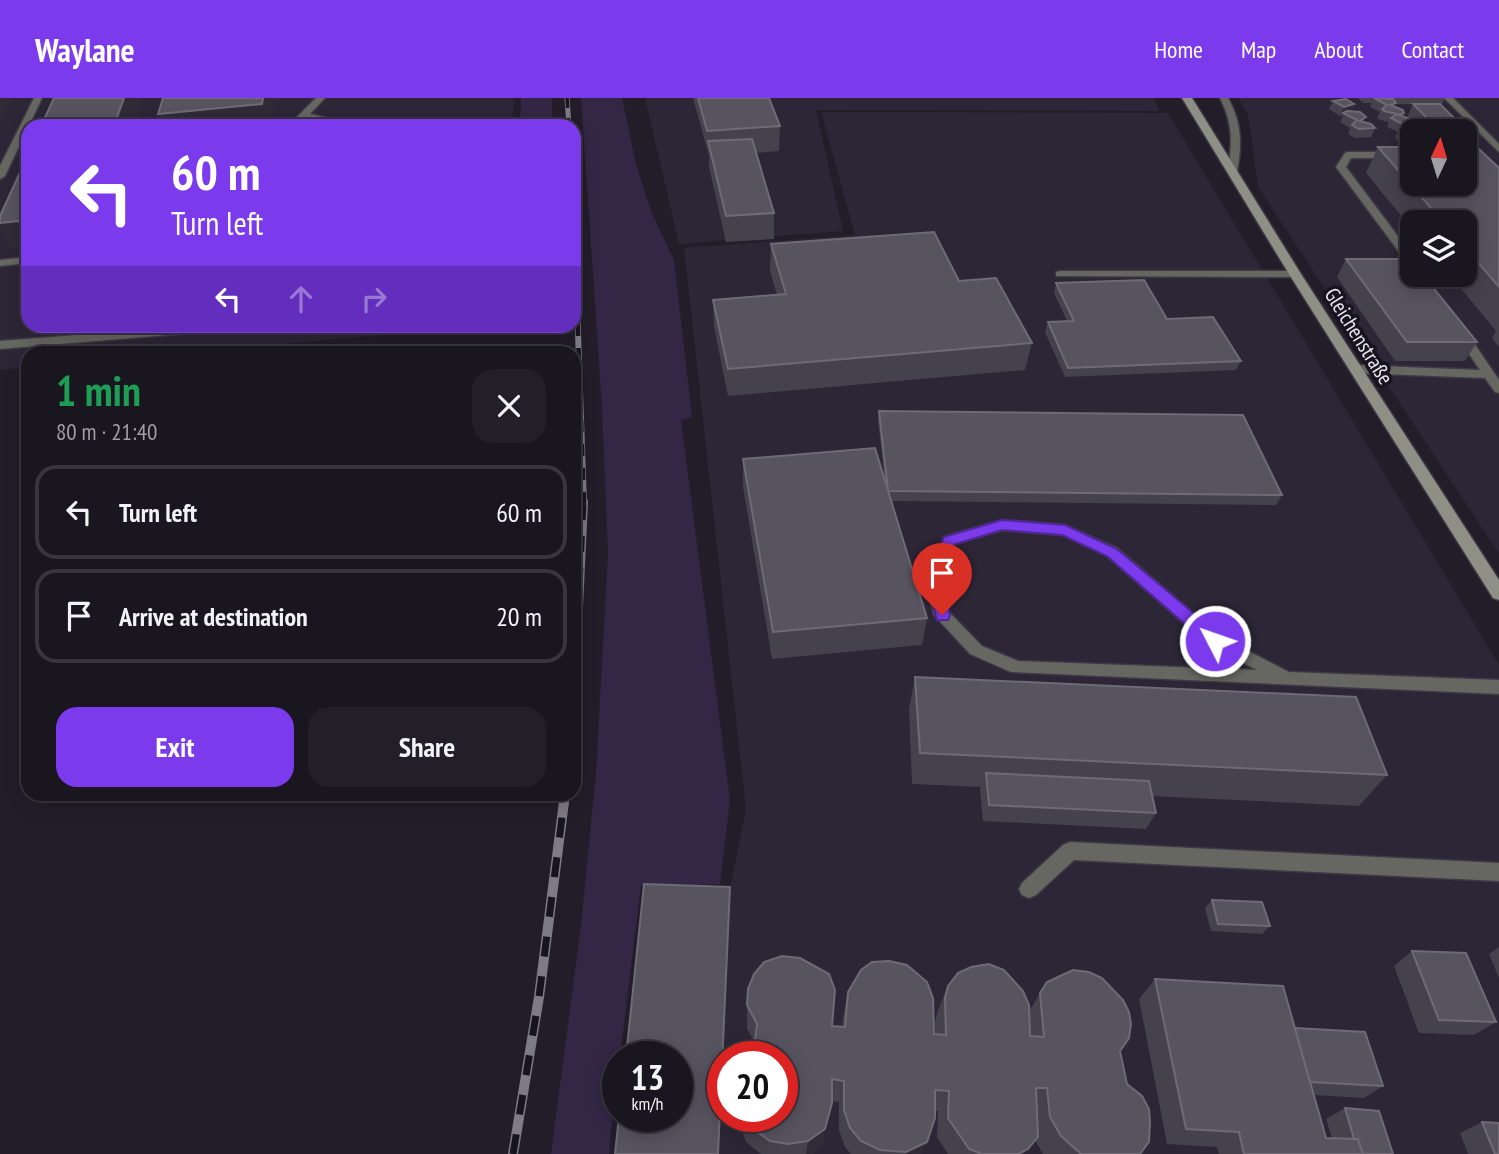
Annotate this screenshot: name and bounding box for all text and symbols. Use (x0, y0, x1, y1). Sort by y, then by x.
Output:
text: Waylane (35, 28, 135, 71)
text: Home (1154, 34, 1203, 65)
text: Map (1241, 34, 1276, 65)
text: About (1314, 34, 1363, 65)
text: Contact (1401, 34, 1464, 65)
north arrow (1400, 119, 1477, 196)
map controls (1400, 119, 1477, 287)
text: 60 m (171, 140, 260, 204)
icon: left (56, 147, 147, 238)
text: Turn left (171, 202, 263, 244)
button: layers (1400, 210, 1477, 287)
icon: left (209, 280, 247, 318)
icon: ahead (282, 280, 320, 318)
icon: right (355, 280, 393, 318)
street label: Gleichenstraße (1319, 283, 1399, 389)
text: 1 min (56, 363, 141, 418)
button: close (472, 369, 546, 443)
text: 80 m · 21:40 (56, 417, 157, 446)
icon: left (60, 493, 98, 531)
text: Turn left (119, 496, 197, 529)
text: 60 m (496, 496, 542, 529)
pin (912, 543, 972, 615)
icon: arrive (923, 554, 961, 592)
icon: arrive (60, 597, 98, 635)
text: Arrive at destination (119, 600, 308, 633)
text: 20 m (496, 600, 542, 633)
position arrow (1178, 604, 1252, 678)
button: Exit (56, 707, 294, 787)
button: Share (308, 707, 546, 787)
speed limit sign: 20 (707, 1041, 798, 1132)
text: 13 (631, 1054, 664, 1100)
text: km/h (632, 1092, 663, 1115)

